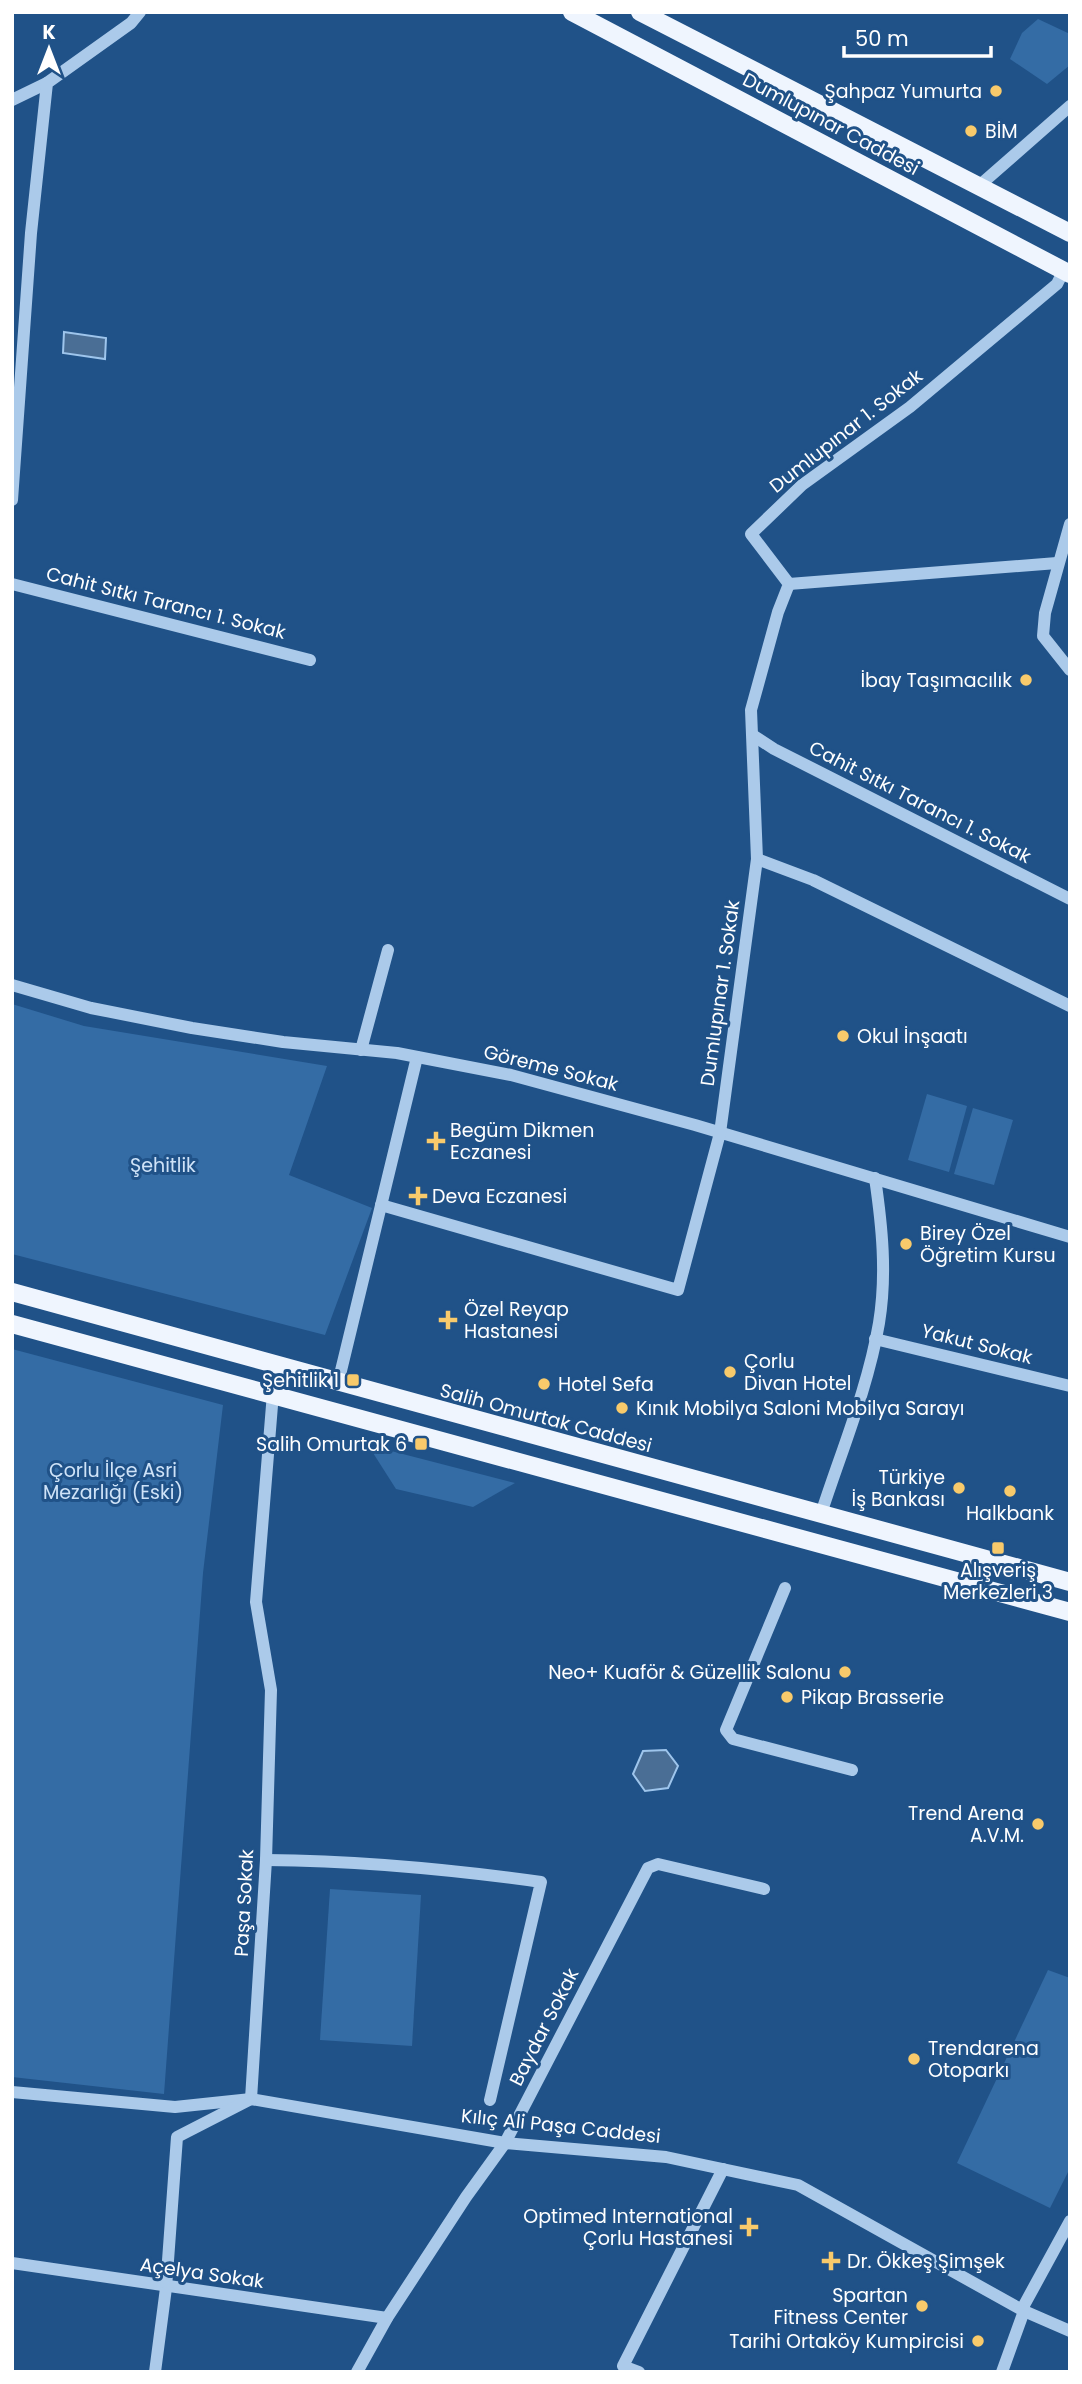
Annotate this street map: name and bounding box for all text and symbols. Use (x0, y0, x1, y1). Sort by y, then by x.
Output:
north arrow (14, 14, 84, 84)
scale bar (844, 14, 991, 58)
text: K (42, 19, 56, 46)
text: 50 m (855, 24, 909, 53)
street label: Dumlupınar Caddesi (738, 66, 924, 182)
place label: Şahpaz Yumurta (825, 78, 982, 105)
marker: Şahpaz Yumurta (988, 83, 1004, 99)
place label: BİM (985, 118, 1018, 145)
marker: BİM (963, 123, 979, 139)
street label: Dumlupınar 1. Sokak (764, 362, 928, 499)
street label: Cahit Sıtkı Tarancı 1. Sokak (43, 560, 289, 646)
place label: İbay Taşımacılık (860, 667, 1012, 694)
marker: İbay Taşımacılık (1018, 672, 1034, 688)
street label: Cahit Sıtkı Tarancı 1. Sokak (804, 734, 1036, 870)
street label: Dumlupınar 1. Sokak (694, 898, 746, 1088)
place label: Okul İnşaatı (857, 1023, 968, 1050)
marker: Okul İnşaatı (835, 1028, 851, 1044)
street label: Göreme Sokak (481, 1038, 621, 1098)
place label: Begüm Dikmen Eczanesi (450, 1117, 594, 1166)
marker: Begüm Dikmen Eczanesi (428, 1133, 444, 1149)
park label: Şehitlik (130, 1152, 196, 1179)
place label: Deva Eczanesi (432, 1183, 567, 1210)
marker: Deva Eczanesi (410, 1188, 426, 1204)
place label: Birey Özel Öğretim Kursu (920, 1220, 1056, 1269)
marker: Birey Özel Öğretim Kursu (898, 1236, 914, 1252)
place label: Özel Reyap Hastanesi (464, 1296, 569, 1345)
marker: Özel Reyap Hastanesi (438, 1310, 458, 1330)
street label: Yakut Sokak (919, 1317, 1036, 1371)
place label: Çorlu Divan Hotel (744, 1348, 852, 1397)
marker: Çorlu Divan Hotel (722, 1364, 738, 1380)
place label: Şehitlik 1 (262, 1367, 339, 1394)
place label: Hotel Sefa (558, 1371, 654, 1398)
marker: Şehitlik 1 (345, 1372, 361, 1388)
marker: Hotel Sefa (536, 1376, 552, 1392)
street label: Salih Omurtak Caddesi (437, 1377, 655, 1459)
place label: Kınık Mobilya Saloni Mobilya Sarayı (636, 1395, 964, 1422)
marker: Kınık Mobilya Saloni Mobilya Sarayı (614, 1400, 630, 1416)
place label: Salih Omurtak 6 (256, 1431, 407, 1458)
marker: Salih Omurtak 6 (413, 1436, 429, 1452)
park label: Çorlu İlçe Asri Mezarlığı (Eski) (43, 1457, 183, 1506)
place label: Türkiye İş Bankası (851, 1464, 945, 1513)
marker: Türkiye İş Bankası (951, 1480, 967, 1496)
marker: Halkbank (1002, 1483, 1018, 1499)
place label: Halkbank (966, 1500, 1054, 1527)
marker: Alışveriş Merkezleri 3 (990, 1540, 1006, 1556)
place label: Alışveriş Merkezleri 3 (943, 1557, 1053, 1606)
place label: Neo+ Kuaför & Güzellik Salonu (548, 1659, 831, 1686)
marker: Neo+ Kuaför & Güzellik Salonu (837, 1664, 853, 1680)
place label: Pikap Brasserie (801, 1684, 944, 1711)
marker: Pikap Brasserie (779, 1689, 795, 1705)
place label: Trend Arena A.V.M. (908, 1800, 1024, 1849)
marker: Trend Arena A.V.M. (1030, 1816, 1046, 1832)
street label: Paşa Sokak (228, 1848, 260, 1957)
street label: Baydar Sokak (503, 1963, 585, 2090)
place label: Trendarena Otoparkı (928, 2035, 1039, 2084)
marker: Trendarena Otoparkı (906, 2051, 922, 2067)
street label: Kılıç Ali Paşa Caddesi (460, 2102, 662, 2150)
place label: Optimed International Çorlu Hastanesi (523, 2203, 733, 2252)
marker: Optimed International Çorlu Hastanesi (739, 2217, 759, 2237)
place label: Dr. Ökkeş Şimşek (847, 2248, 1005, 2275)
street label: Açelya Sokak (138, 2251, 266, 2295)
marker: Dr. Ökkeş Şimşek (821, 2251, 841, 2271)
place label: Spartan Fitness Center (774, 2282, 908, 2331)
marker: Spartan Fitness Center (914, 2298, 930, 2314)
place label: Tarihi Ortaköy Kumpircisi (729, 2328, 964, 2355)
marker: Tarihi Ortaköy Kumpircisi (970, 2333, 986, 2349)

